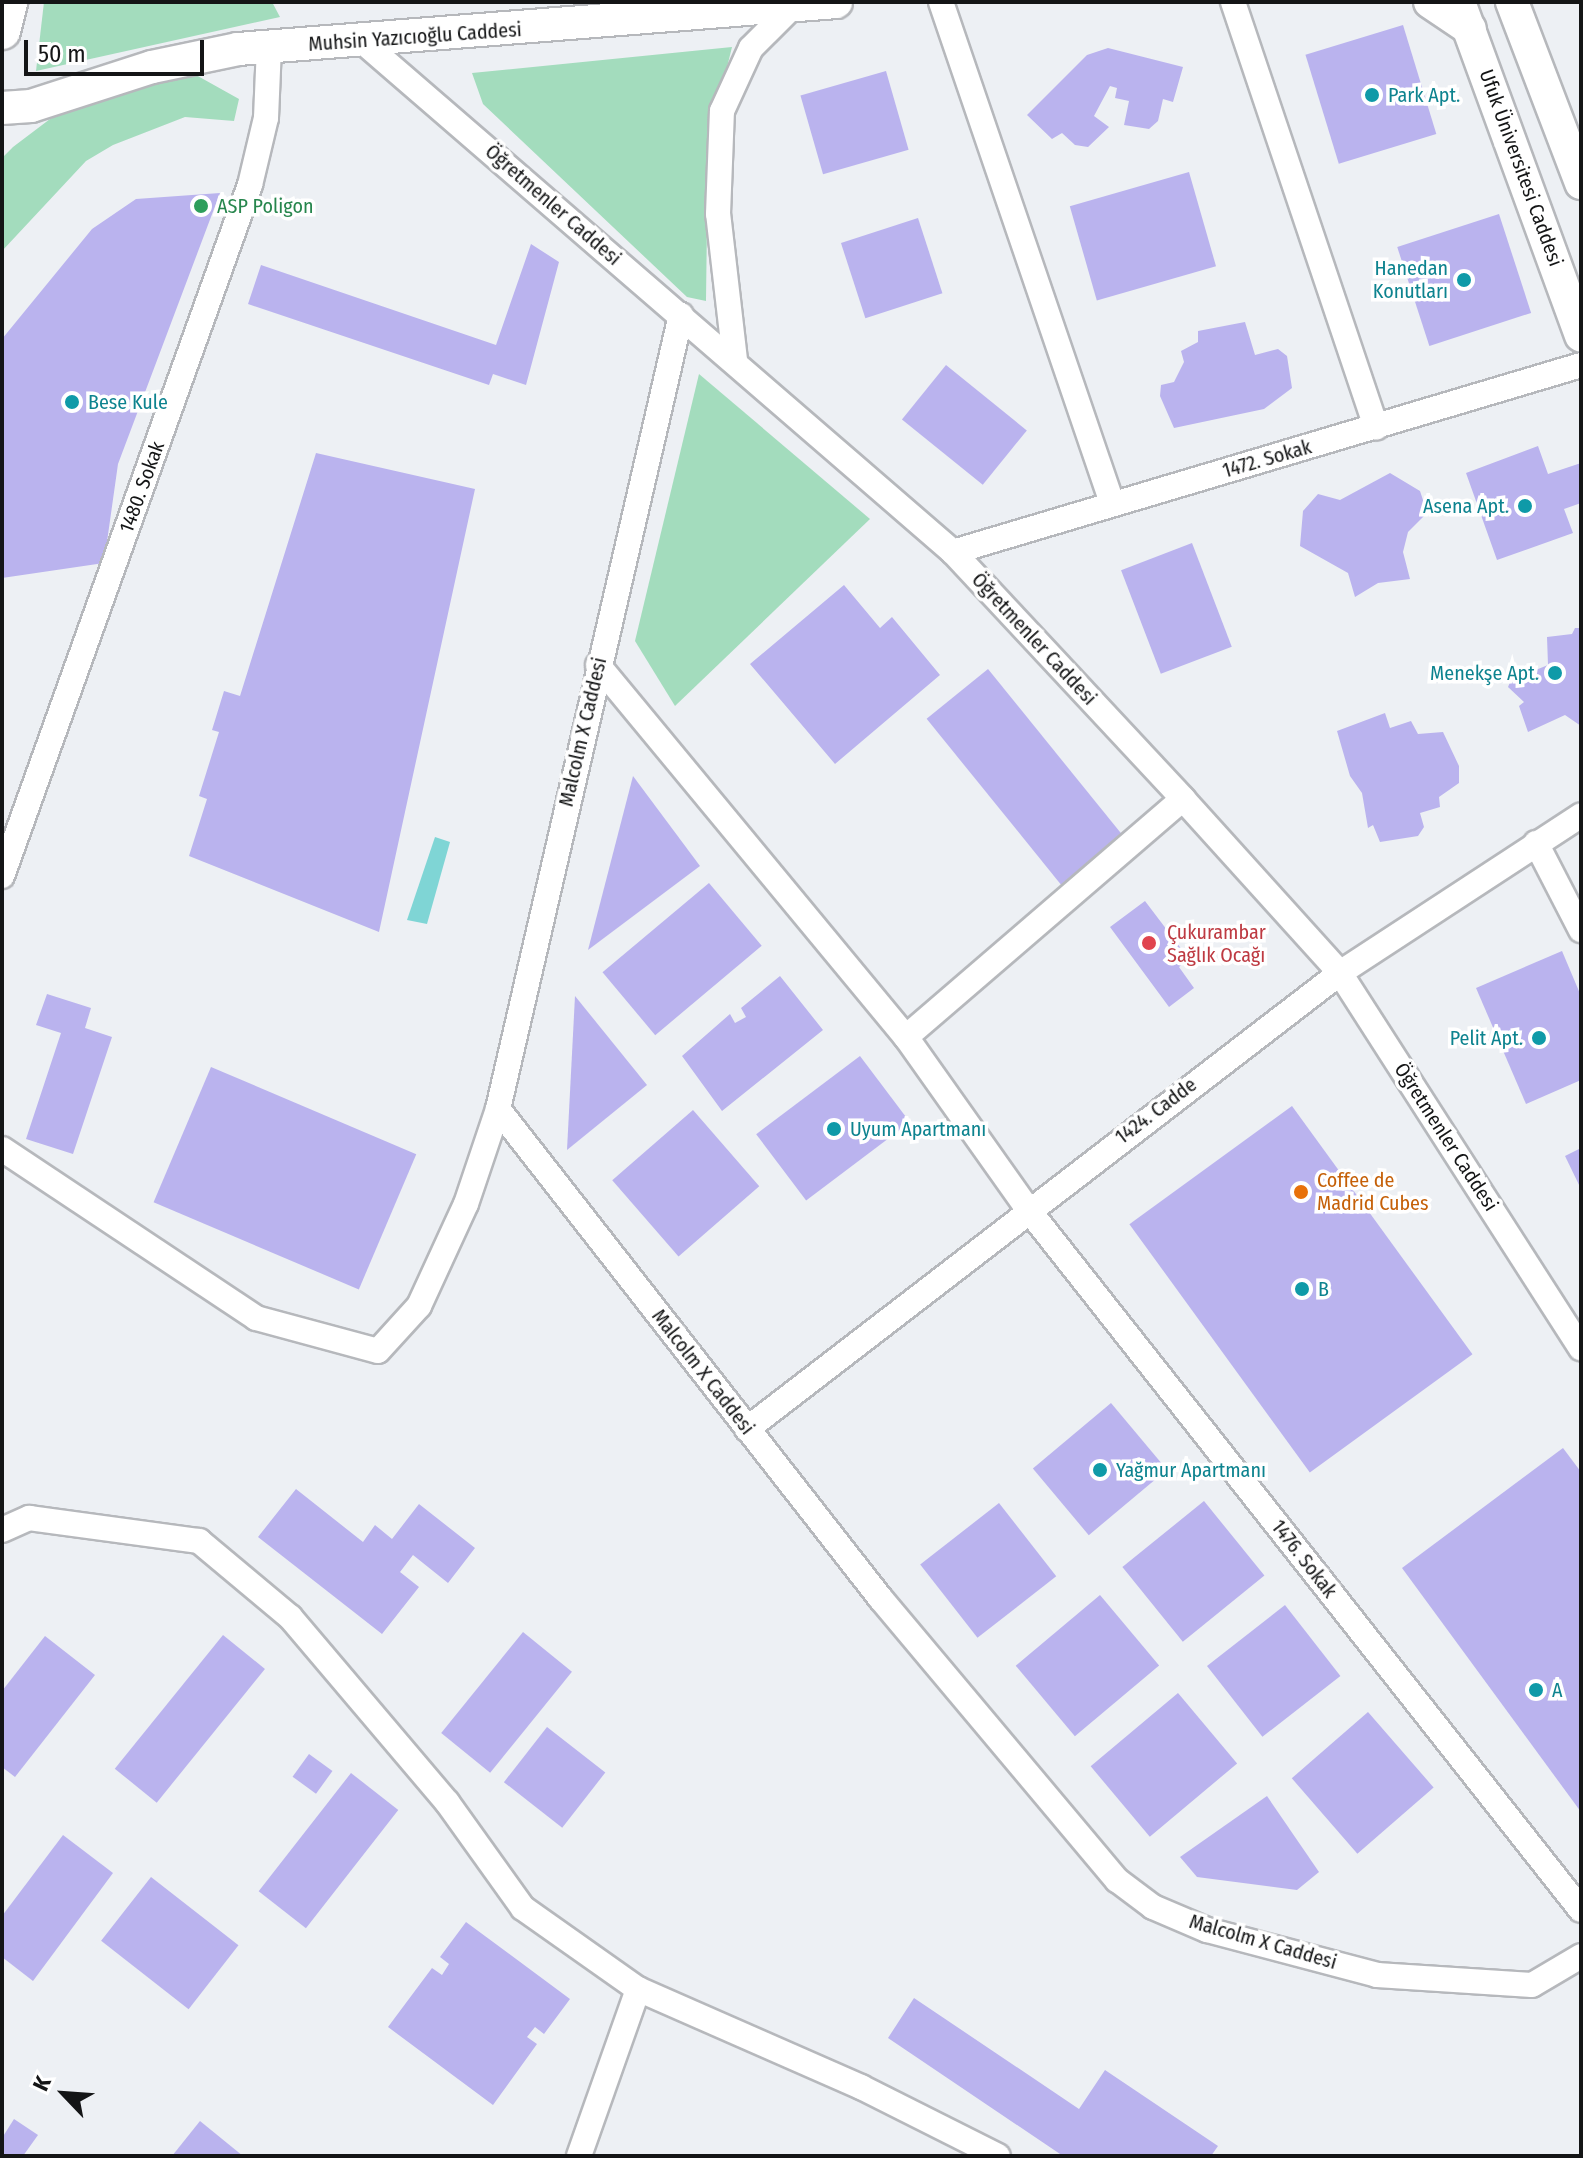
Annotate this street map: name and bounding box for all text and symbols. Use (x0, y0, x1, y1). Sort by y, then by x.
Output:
street label: Muhsin Yazıcıoğlu Caddesi (308, 18, 522, 56)
scale bar (28, 24, 208, 74)
text: 50 m (38, 40, 86, 68)
street label: Ufuk Üniversitesi Caddesi (1474, 66, 1568, 270)
place label: Park Apt. (1388, 83, 1460, 107)
marker: Park Apt. (1363, 86, 1381, 104)
street label: Öğretmenler Caddesi (480, 140, 626, 270)
place label: ASP Poligon (217, 194, 313, 218)
marker: ASP Poligon (192, 197, 210, 215)
place label: Hanedan Konutları (1373, 256, 1448, 303)
marker: Hanedan Konutları (1455, 271, 1473, 289)
place label: Bese Kule (88, 390, 168, 414)
marker: Bese Kule (63, 393, 81, 411)
street label: 1472. Sokak (1220, 435, 1314, 483)
street label: 1480. Sokak (114, 438, 170, 536)
place label: Asena Apt. (1423, 494, 1509, 518)
marker: Asena Apt. (1516, 497, 1534, 515)
street label: Öğretmenler Caddesi (967, 568, 1101, 710)
street label: Malcolm X Caddesi (554, 655, 612, 809)
place label: Menekşe Apt. (1430, 661, 1539, 685)
marker: Menekşe Apt. (1546, 664, 1564, 682)
place label: Çukurambar Sağlık Ocağı (1167, 920, 1266, 967)
marker: Çukurambar Sağlık Ocağı (1138, 932, 1160, 954)
place label: Pelit Apt. (1450, 1026, 1523, 1050)
marker: Pelit Apt. (1530, 1029, 1548, 1047)
street label: Öğretmenler Caddesi (1389, 1058, 1503, 1216)
street label: 1424. Cadde (1111, 1073, 1201, 1149)
place label: Uyum Apartmanı (850, 1117, 986, 1141)
marker: Uyum Apartmanı (825, 1120, 843, 1138)
place label: Coffee de Madrid Cubes (1317, 1168, 1429, 1215)
marker: Coffee de Madrid Cubes (1292, 1183, 1310, 1201)
place label: B (1318, 1277, 1329, 1301)
marker: B (1293, 1280, 1311, 1298)
street label: Malcolm X Caddesi (647, 1305, 759, 1439)
place label: Yağmur Apartmanı (1116, 1458, 1266, 1482)
marker: Yağmur Apartmanı (1091, 1461, 1109, 1479)
street label: 1476. Sokak (1266, 1515, 1342, 1603)
place label: A (1552, 1678, 1563, 1702)
marker: A (1527, 1681, 1545, 1699)
street label: Malcolm X Caddesi (1187, 1909, 1339, 1975)
north arrow (24, 2054, 104, 2134)
text: K (27, 2072, 57, 2095)

